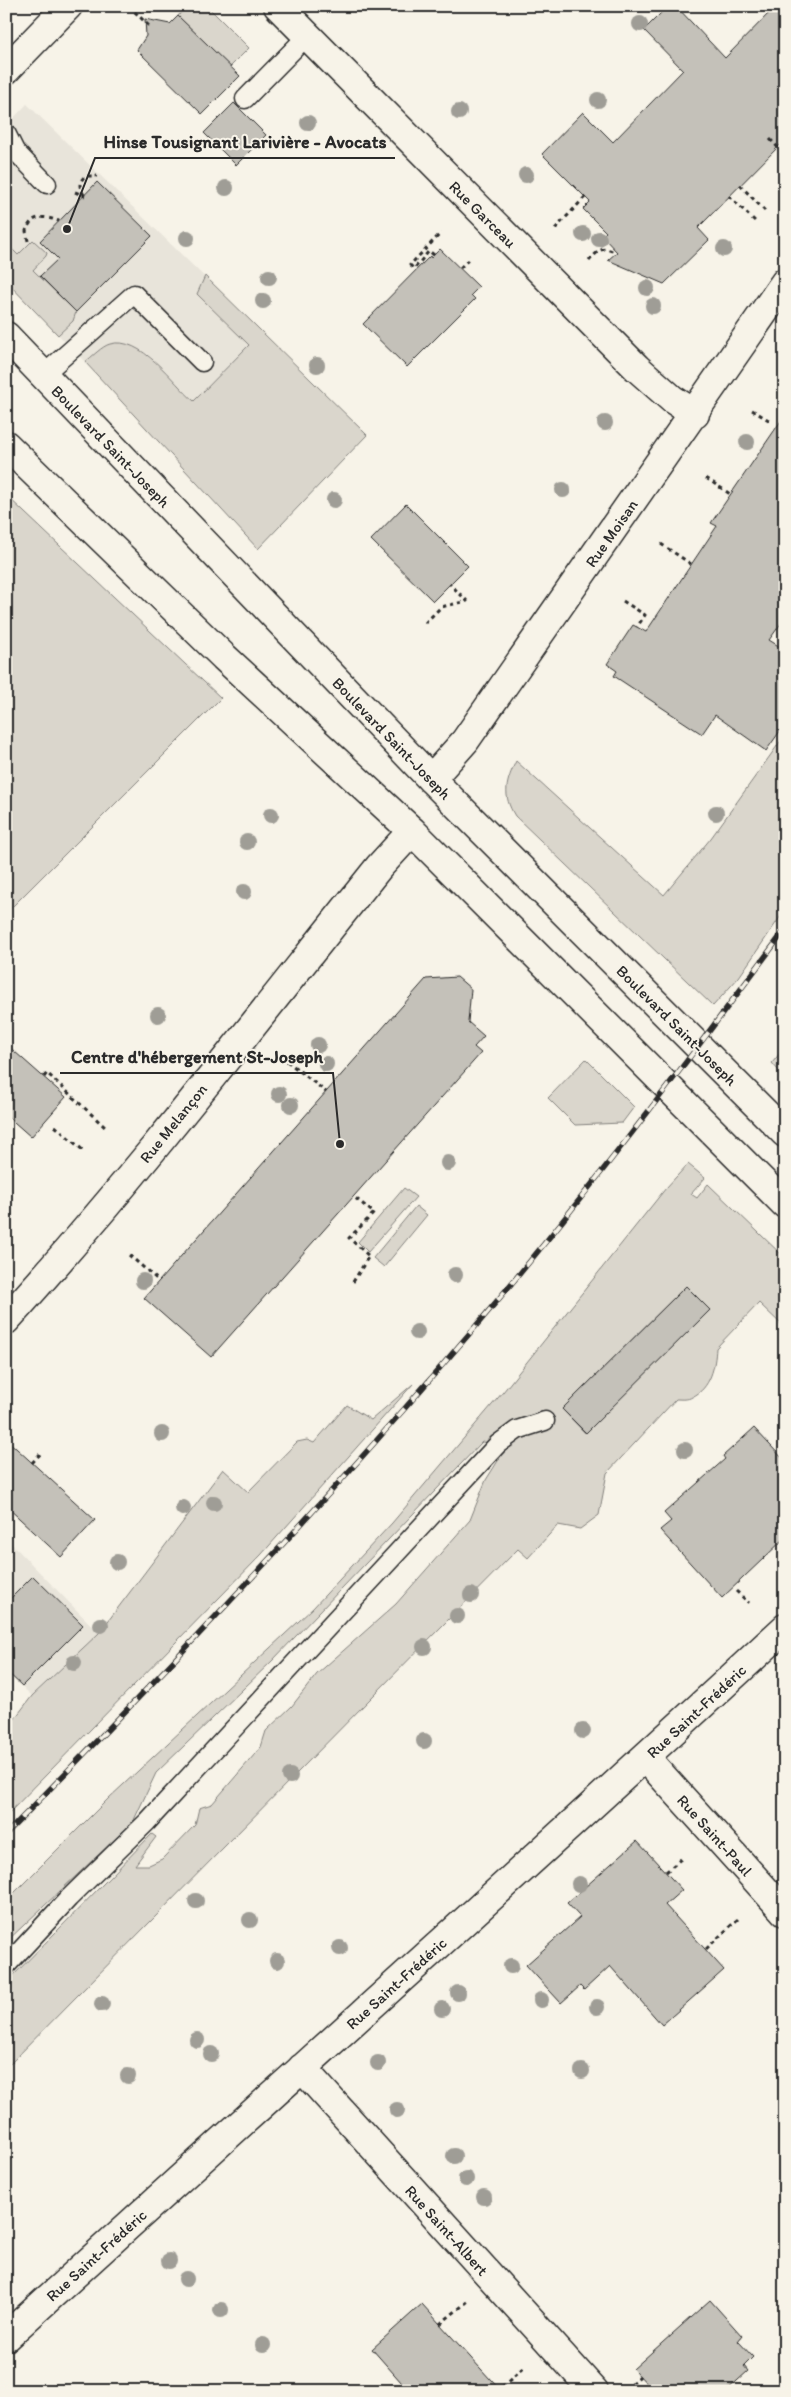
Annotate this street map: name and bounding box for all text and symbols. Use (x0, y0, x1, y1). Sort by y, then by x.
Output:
callout: Hinse Tousignant Larivière - Avocats (95, 125, 395, 158)
text: Hinse Tousignant Larivière - Avocats (104, 131, 386, 153)
street label: Rue Garceau (445, 177, 520, 252)
street label: Boulevard Saint-Joseph (47, 381, 174, 512)
street label: Rue Moisan (581, 495, 642, 571)
street label: Boulevard Saint-Joseph (328, 673, 455, 804)
street label: Boulevard Saint-Joseph (612, 961, 741, 1090)
callout: Centre d'hébergement St-Joseph (60, 1040, 333, 1073)
text: Centre d'hébergement St-Joseph (71, 1046, 323, 1068)
street label: Rue Melançon (136, 1080, 211, 1167)
street label: Rue Saint-Frédéric (643, 1661, 750, 1762)
street label: Rue Saint-Paul (673, 1791, 757, 1880)
street label: Rue Saint-Frédéric (342, 1933, 451, 2034)
street label: Rue Saint-Albert (401, 2181, 492, 2280)
street label: Rue Saint-Frédéric (42, 2205, 151, 2306)

